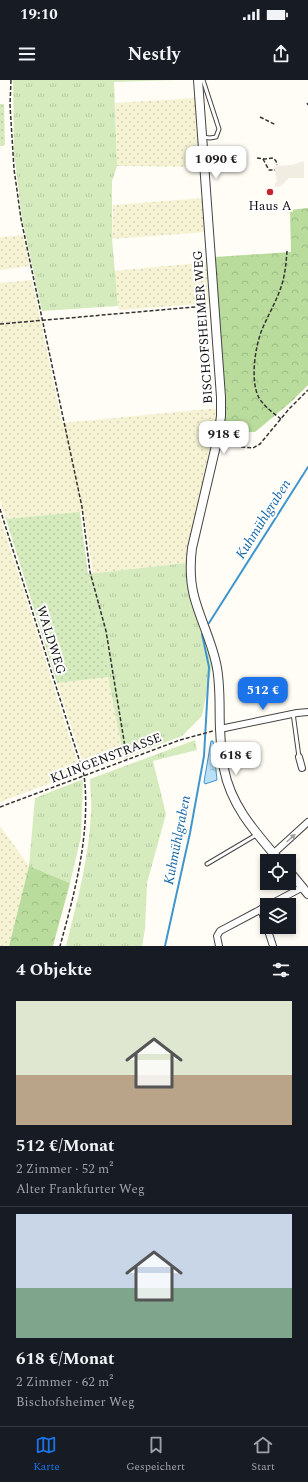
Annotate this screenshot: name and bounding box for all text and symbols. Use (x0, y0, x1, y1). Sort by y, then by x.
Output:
text: 19:10 (20, 3, 58, 26)
text: Nestly (128, 41, 180, 68)
icon: menu (16, 43, 38, 65)
icon: share (270, 43, 292, 65)
pin: 1 090 € (179, 146, 253, 180)
text: 1 090 € (195, 149, 237, 169)
marker: Haus A (265, 187, 275, 197)
place label: Haus A (249, 196, 292, 216)
street label: BISCHOFSHEIMER WEG (188, 250, 218, 404)
pin: 918 € (196, 421, 252, 455)
text: 918 € (208, 424, 240, 444)
water label: Kuhmühlgraben (230, 474, 296, 563)
street label: WALDWEG (31, 603, 71, 677)
pin: 512 € (235, 677, 291, 711)
text: 512 € (247, 680, 279, 700)
street label: KLINGENSTRASSE (47, 728, 165, 788)
pin: 618 € (208, 742, 264, 776)
text: 618 € (220, 745, 252, 765)
water label: Kuhmühlgraben (158, 793, 196, 887)
one-way arrow (286, 833, 296, 843)
map controls (260, 854, 296, 934)
button: locate (260, 854, 296, 890)
button: layers (260, 898, 296, 934)
text: 4 Objekte (16, 957, 92, 983)
icon: filters (270, 959, 292, 981)
icon: home (118, 1027, 190, 1099)
text: 512 €/Monat (16, 1133, 115, 1159)
text: 2 Zimmer · 52 m² (16, 1159, 113, 1179)
text: Alter Frankfurter Weg (16, 1179, 145, 1199)
icon: home (118, 1240, 190, 1312)
text: 618 €/Monat (16, 1346, 115, 1372)
text: 2 Zimmer · 62 m² (16, 1372, 113, 1392)
text: Bischofsheimer Weg (16, 1392, 135, 1412)
tab: Karte (33, 1434, 60, 1475)
tab: Gespeichert (126, 1434, 185, 1475)
tab: Start (251, 1434, 275, 1475)

